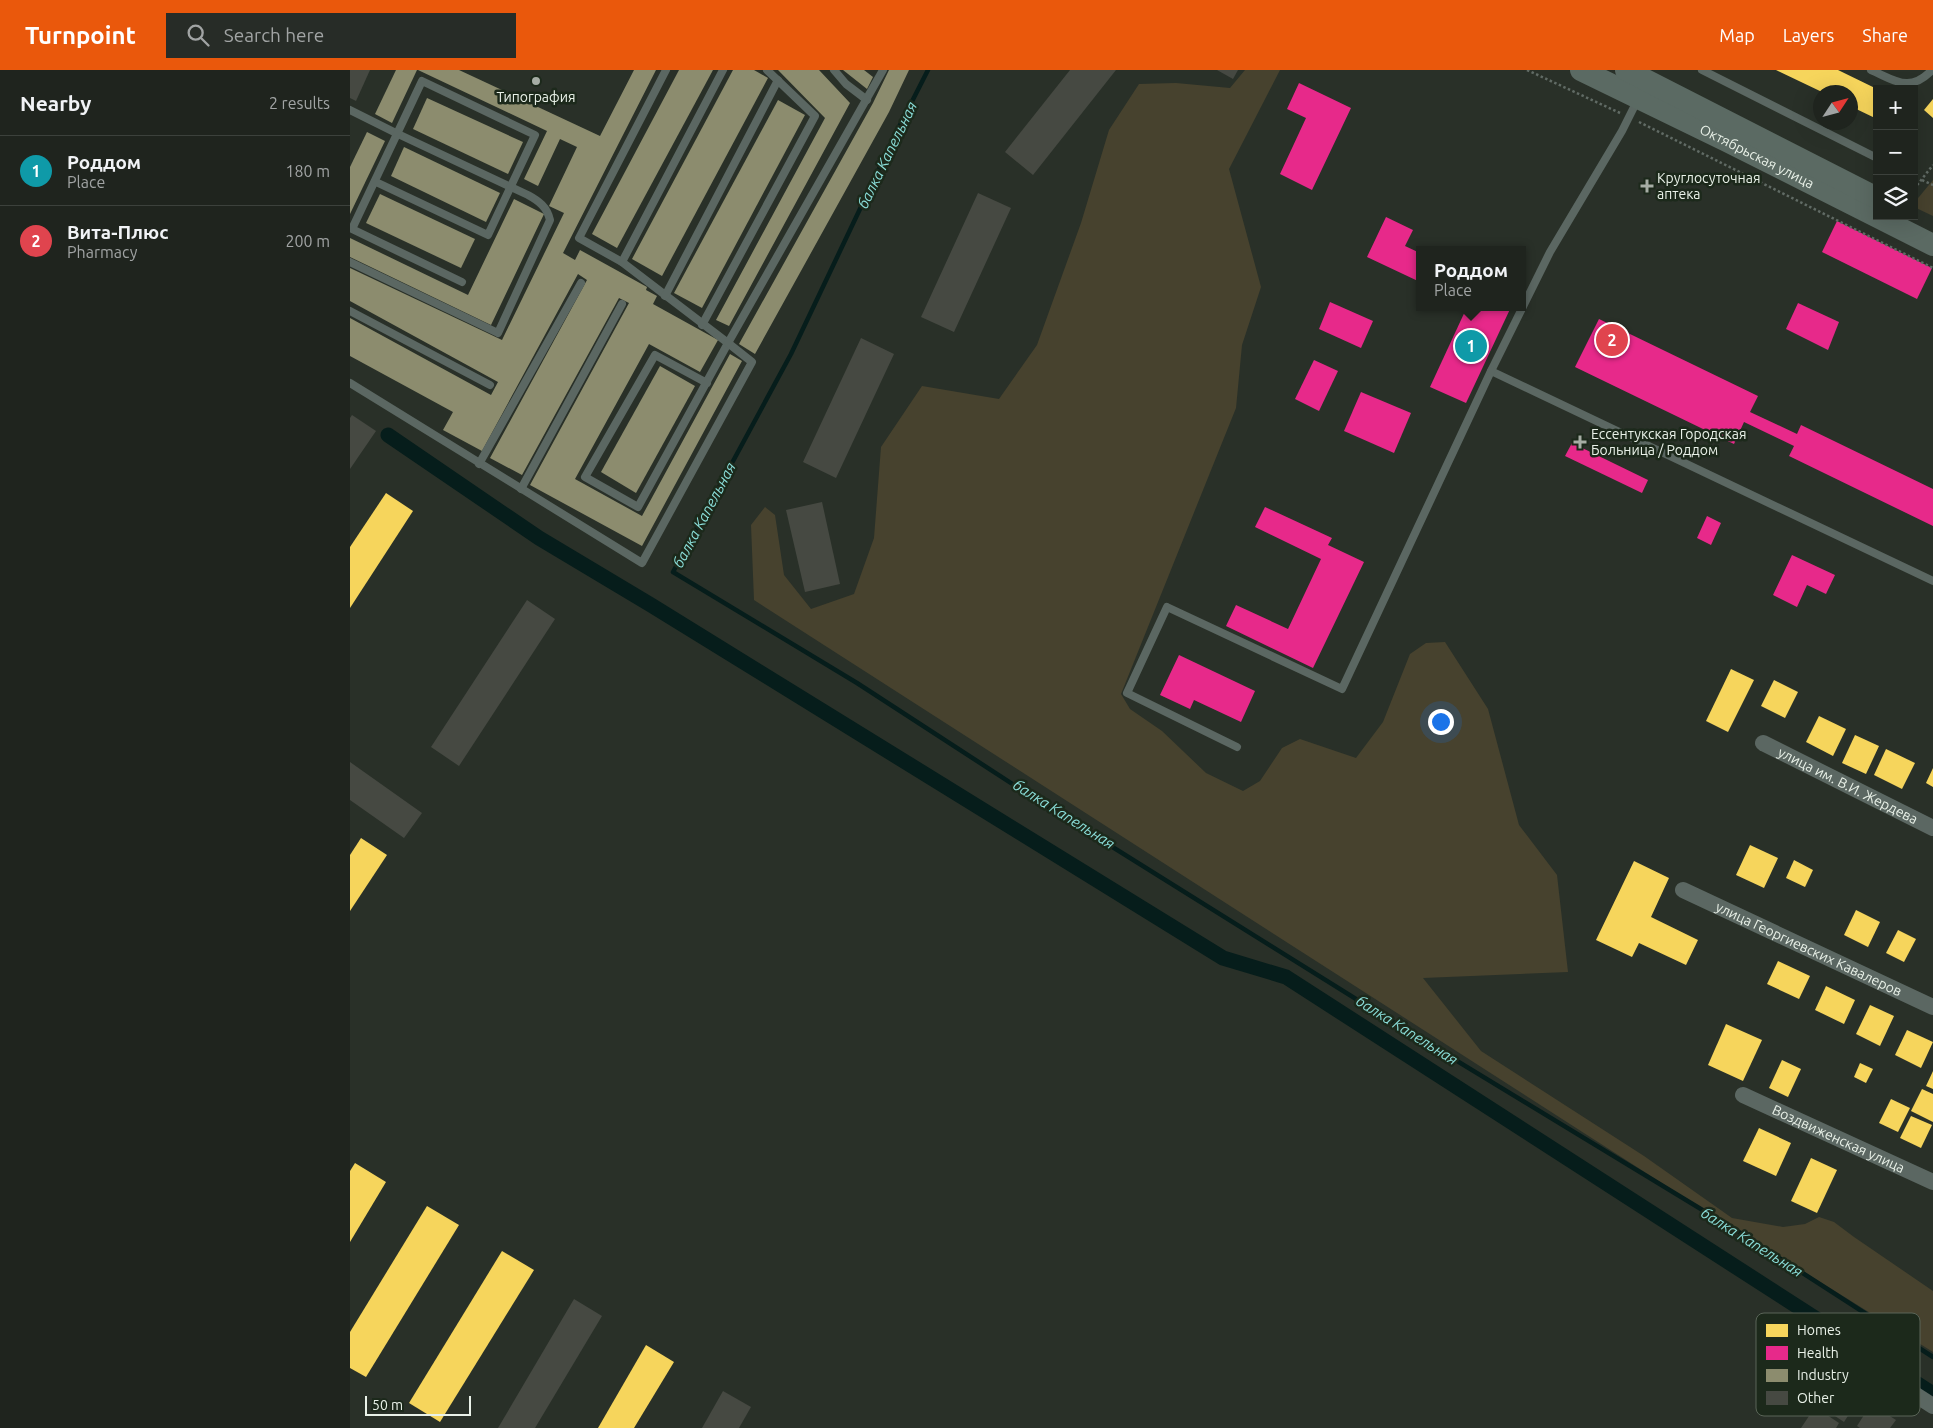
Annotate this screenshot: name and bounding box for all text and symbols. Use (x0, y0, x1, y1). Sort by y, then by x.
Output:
search box (166, 13, 516, 58)
icon: search (184, 21, 212, 49)
text: Turnpoint (25, 22, 136, 49)
text: Search here (224, 24, 324, 46)
text: Map (1719, 25, 1755, 45)
text: Layers (1783, 25, 1834, 45)
text: Share (1862, 25, 1908, 45)
marker: Типография (530, 75, 542, 87)
north arrow (1813, 85, 1858, 130)
map controls (1873, 85, 1918, 220)
button: + (1873, 85, 1918, 130)
place label: Типография (496, 89, 576, 105)
text: Nearby (20, 91, 91, 115)
text: 2 results (269, 94, 330, 112)
water label: балка Капельная (854, 99, 920, 211)
street label: Октябрьская улица (1697, 121, 1817, 192)
button: − (1873, 130, 1918, 175)
text: Роддом (67, 151, 141, 173)
text: 1 (31, 162, 41, 180)
text: 180 m (285, 162, 330, 180)
place label: Круглосуточная аптека (1657, 170, 1760, 202)
text: Place (67, 173, 105, 191)
button: layers (1873, 175, 1918, 220)
marker: Круглосуточная аптека (1641, 180, 1653, 192)
text: Вита-Плюс (67, 221, 169, 243)
text: 2 (31, 232, 41, 250)
text: 200 m (285, 232, 330, 250)
text: Pharmacy (67, 243, 137, 261)
popup (1416, 246, 1526, 311)
text: Роддом (1434, 259, 1508, 281)
text: Place (1434, 281, 1472, 299)
pin: 2 (1596, 321, 1628, 359)
pin: 1 (1455, 327, 1487, 365)
place label: Ессентукская Городская Больница / Роддом (1591, 426, 1746, 458)
marker: Ессентукская Городская Больница / Роддом (1573, 435, 1587, 449)
water label: балка Капельная (669, 459, 739, 570)
your location (1428, 709, 1454, 735)
street label: улица им. В.И. Жердева (1775, 744, 1921, 827)
water label: балка Капельная (1010, 776, 1118, 852)
street label: улица Георгиевских Кавалеров (1713, 898, 1905, 999)
water label: балка Капельная (1353, 992, 1461, 1068)
street label: Воздвиженская улица (1770, 1101, 1907, 1176)
water label: балка Капельная (1698, 1204, 1806, 1280)
legend (1756, 1313, 1920, 1416)
text: Homes (1797, 1322, 1841, 1338)
text: Health (1797, 1345, 1839, 1361)
text: Industry (1797, 1367, 1849, 1383)
text: Other (1797, 1390, 1835, 1406)
scale bar (365, 1393, 471, 1416)
text: 50 m (372, 1397, 403, 1413)

